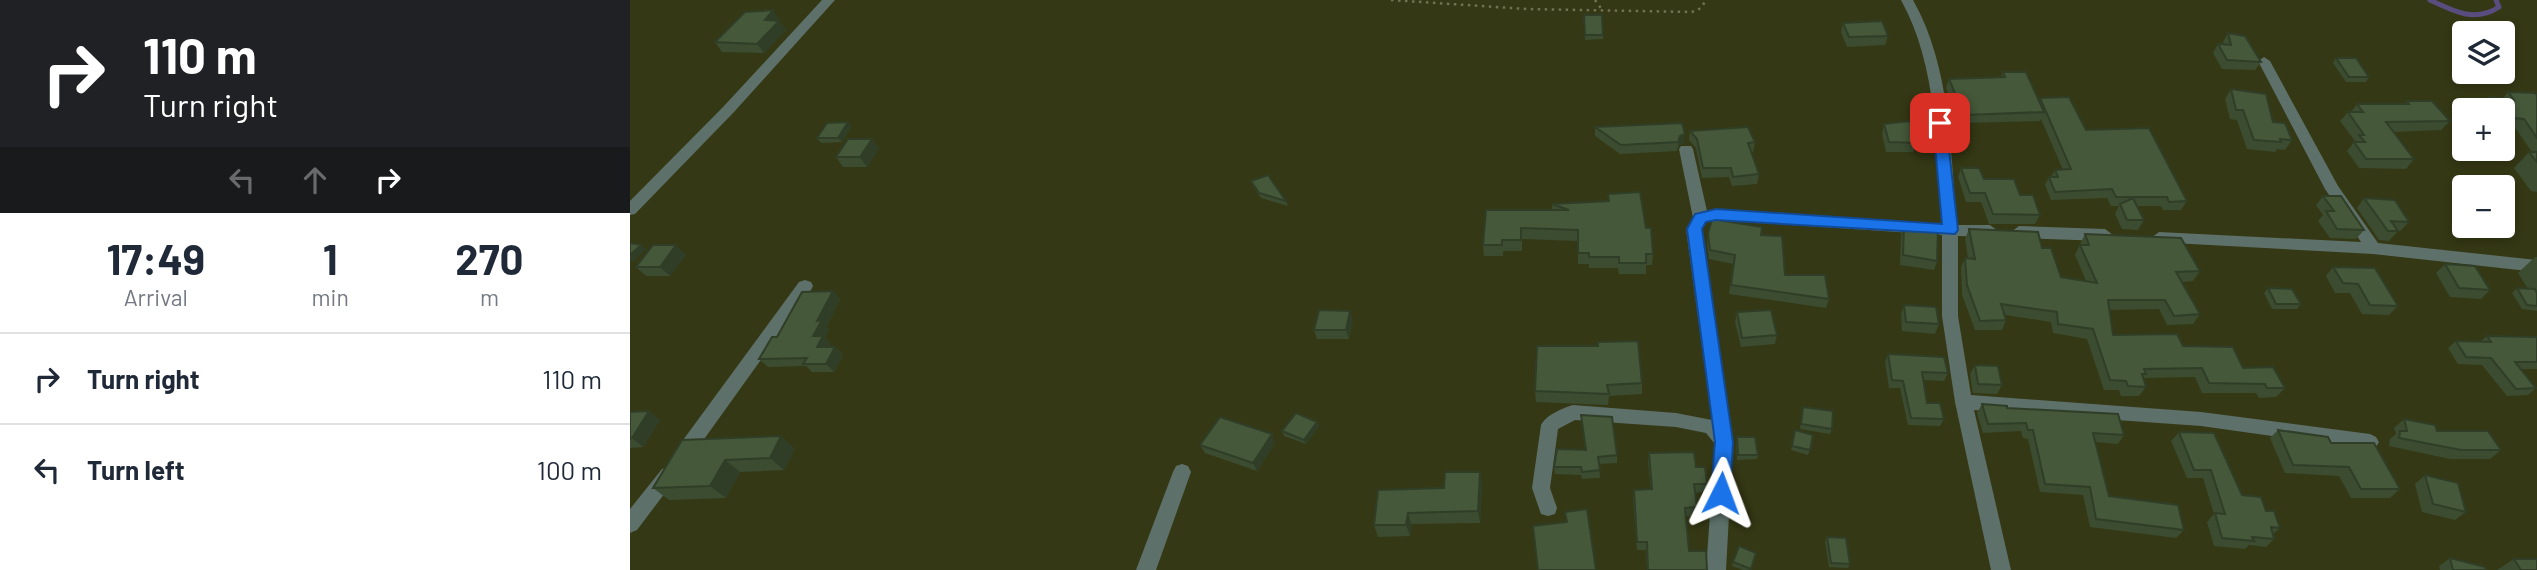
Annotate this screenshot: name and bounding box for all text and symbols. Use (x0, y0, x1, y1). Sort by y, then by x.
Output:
map controls (2452, 21, 2515, 238)
button: layers (2452, 21, 2515, 84)
text: 110 m (143, 25, 257, 84)
icon: right (28, 28, 119, 119)
text: Turn right (143, 85, 278, 123)
pin (1910, 93, 1970, 153)
button: + (2452, 98, 2515, 161)
icon: arrive (1921, 104, 1959, 142)
icon: left (223, 161, 261, 199)
icon: ahead (296, 161, 334, 199)
icon: right (369, 161, 407, 199)
button: − (2452, 175, 2515, 238)
text: 17:49 (106, 233, 205, 283)
text: 1 (323, 233, 338, 283)
text: 270 (455, 233, 524, 283)
text: Arrival (124, 283, 188, 311)
text: min (312, 283, 349, 311)
text: m (480, 283, 499, 311)
icon: right (28, 360, 66, 398)
text: Turn right (87, 363, 200, 394)
text: 110 m (542, 363, 602, 394)
icon: left (28, 451, 66, 489)
text: Turn left (87, 454, 185, 485)
text: 100 m (537, 454, 602, 485)
position arrow (1684, 456, 1758, 530)

